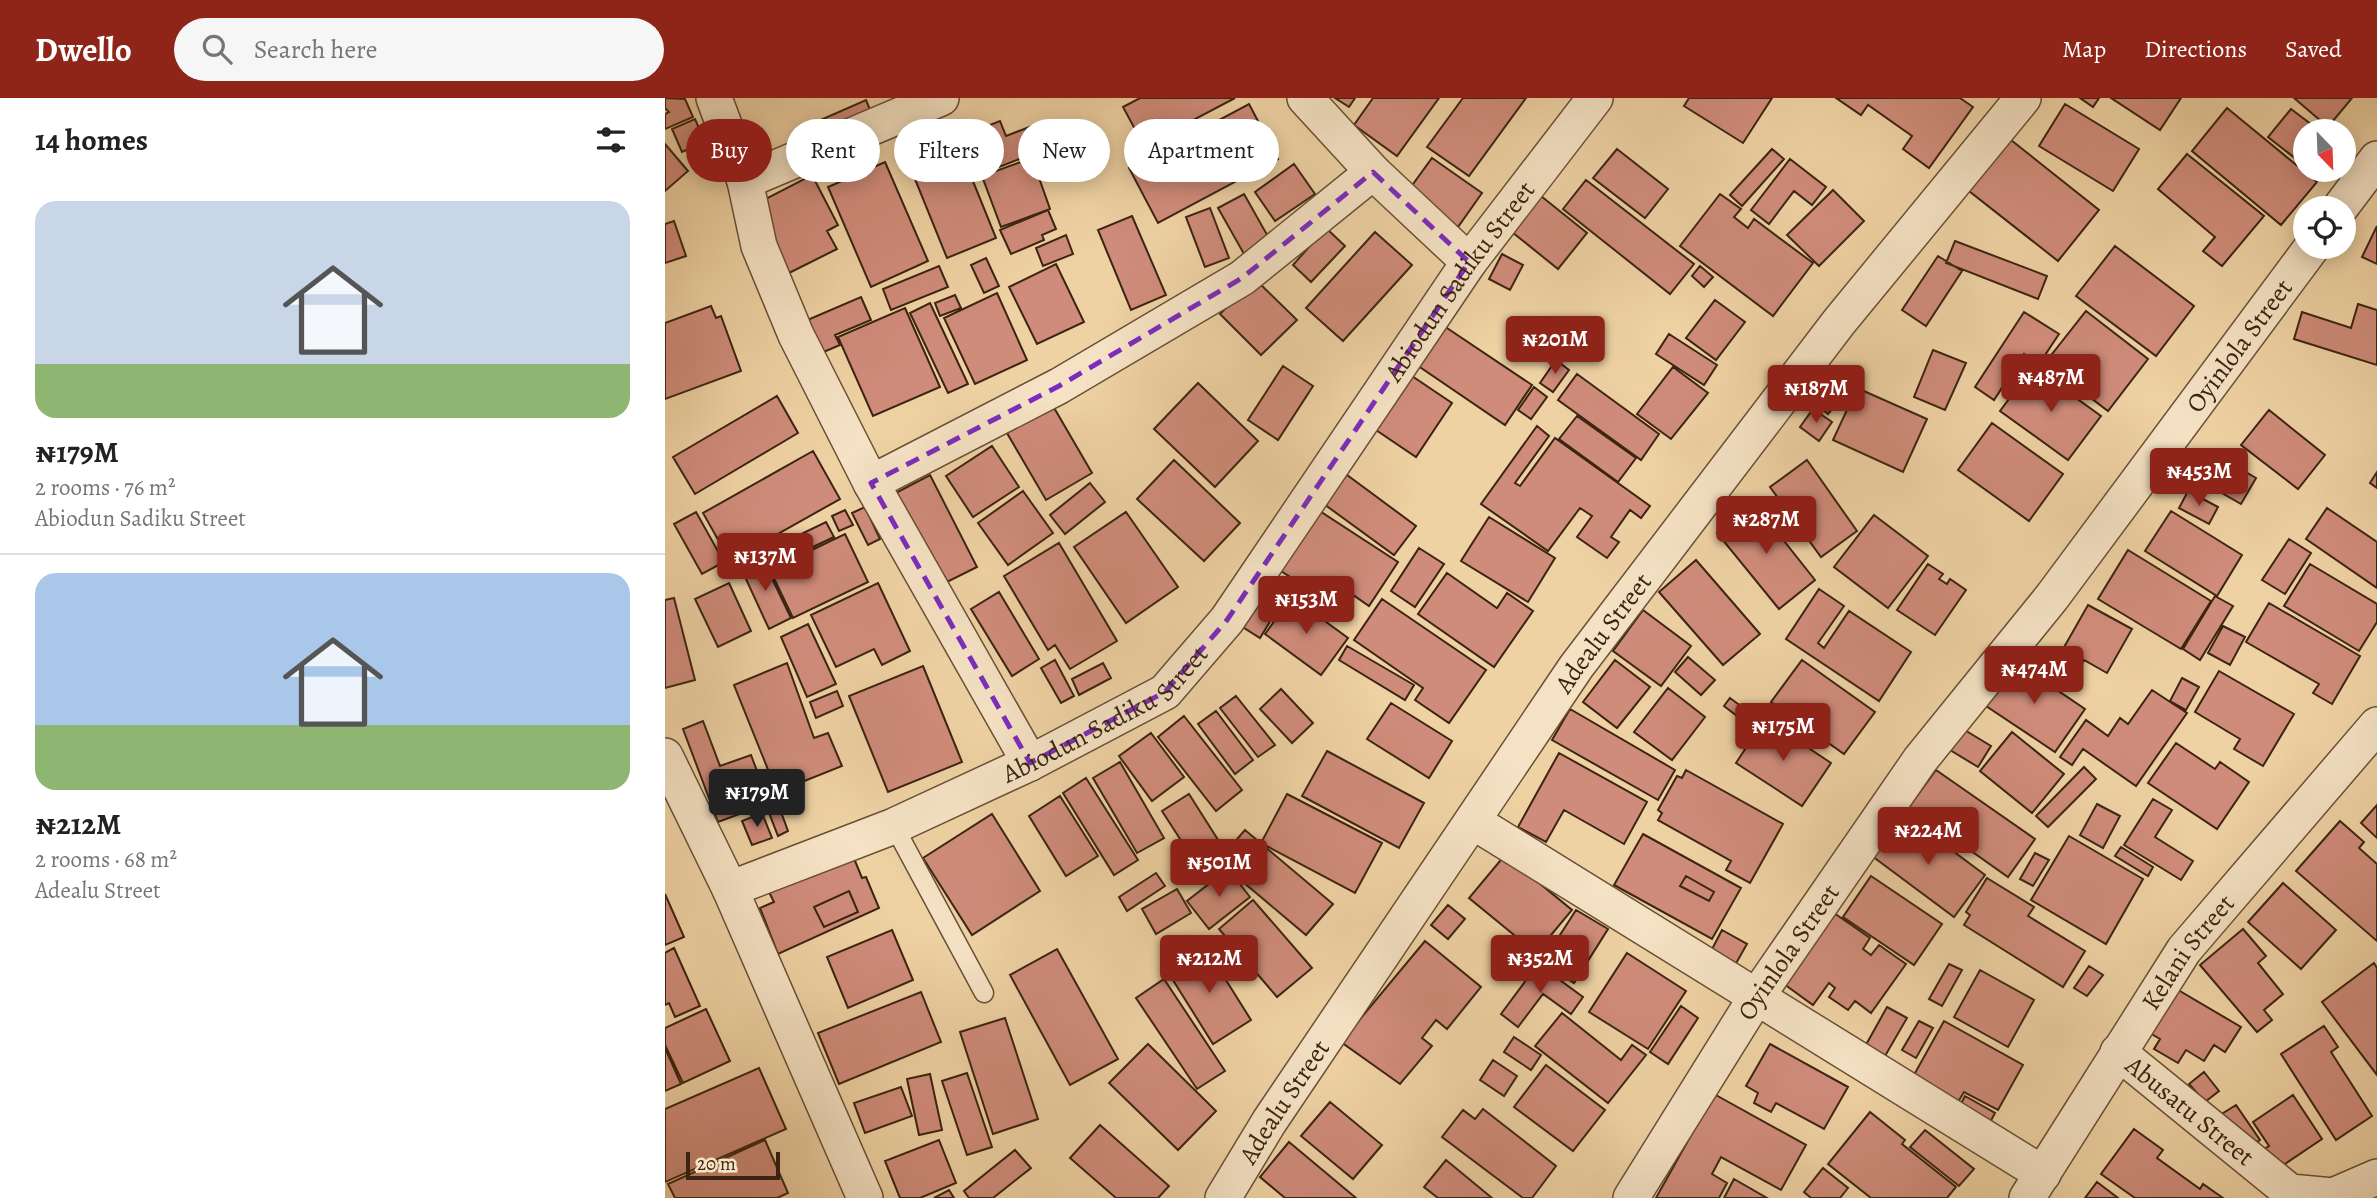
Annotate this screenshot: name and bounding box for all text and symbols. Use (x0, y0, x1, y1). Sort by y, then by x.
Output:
search box (174, 18, 664, 81)
text: Dwello (35, 27, 132, 72)
icon: search (198, 30, 236, 68)
text: Search here (254, 32, 377, 67)
text: Map (2062, 33, 2106, 65)
text: Directions (2144, 33, 2247, 65)
text: Saved (2285, 33, 2342, 65)
chip: Buy (686, 119, 772, 182)
chip: Rent (786, 119, 880, 182)
chip: Filters (894, 119, 1004, 182)
chip: New (1018, 119, 1110, 182)
chip: Apartment (1124, 119, 1279, 182)
north arrow (2293, 119, 2355, 182)
map controls (2293, 119, 2356, 259)
text: 14 homes (35, 120, 148, 160)
icon: filters (592, 121, 630, 159)
street label: Abiodun Sadiku Street (1375, 173, 1543, 389)
button: locate (2293, 196, 2356, 259)
icon: home (270, 247, 396, 373)
street label: Oyinlola Street (2178, 271, 2300, 419)
pin: ₦201M (1506, 316, 1604, 376)
text: ₦201M (1522, 323, 1588, 354)
pin: ₦487M (2002, 354, 2100, 414)
text: ₦487M (2017, 361, 2085, 392)
pin: ₦187M (1767, 366, 1865, 425)
text: ₦187M (1784, 372, 1848, 403)
text: ₦179M (35, 432, 119, 472)
pin: ₦453M (2150, 448, 2248, 508)
text: ₦453M (2166, 455, 2232, 486)
text: 2 rooms · 76 m² (35, 472, 176, 503)
pin: ₦287M (1717, 496, 1815, 556)
text: Abiodun Sadiku Street (35, 503, 246, 534)
text: ₦287M (1732, 503, 1800, 534)
pin: ₦137M (716, 533, 814, 593)
text: ₦137M (733, 540, 797, 571)
street label: Adealu Street (1545, 565, 1659, 701)
pin: ₦153M (1257, 576, 1355, 636)
text: ₦153M (1274, 583, 1338, 614)
icon: home (270, 619, 396, 745)
street label: Abiodun Sadiku Street (996, 637, 1216, 791)
pin: ₦474M (1985, 646, 2083, 706)
text: ₦474M (2000, 653, 2068, 684)
pin: ₦175M (1734, 704, 1832, 763)
text: ₦175M (1751, 710, 1815, 741)
pin: ₦179M (708, 770, 806, 829)
text: ₦179M (725, 776, 789, 807)
text: ₦212M (35, 804, 121, 844)
pin: ₦224M (1879, 808, 1977, 867)
text: ₦224M (1894, 814, 1962, 845)
pin: ₦501M (1170, 840, 1268, 899)
text: 2 rooms · 68 m² (35, 844, 177, 875)
text: ₦501M (1186, 846, 1252, 877)
text: Adealu Street (35, 875, 161, 906)
street label: Oyinlola Street (1729, 876, 1847, 1027)
street label: Kelani Street (2133, 886, 2242, 1017)
pin: ₦212M (1160, 936, 1258, 995)
pin: ₦352M (1491, 936, 1589, 995)
text: ₦212M (1176, 942, 1242, 973)
text: ₦352M (1507, 942, 1573, 973)
street label: Adealu Street (1230, 1032, 1338, 1171)
street label: Abusatu Street (2118, 1047, 2262, 1174)
scale bar (686, 1149, 781, 1181)
text: 20 m (697, 1151, 736, 1177)

